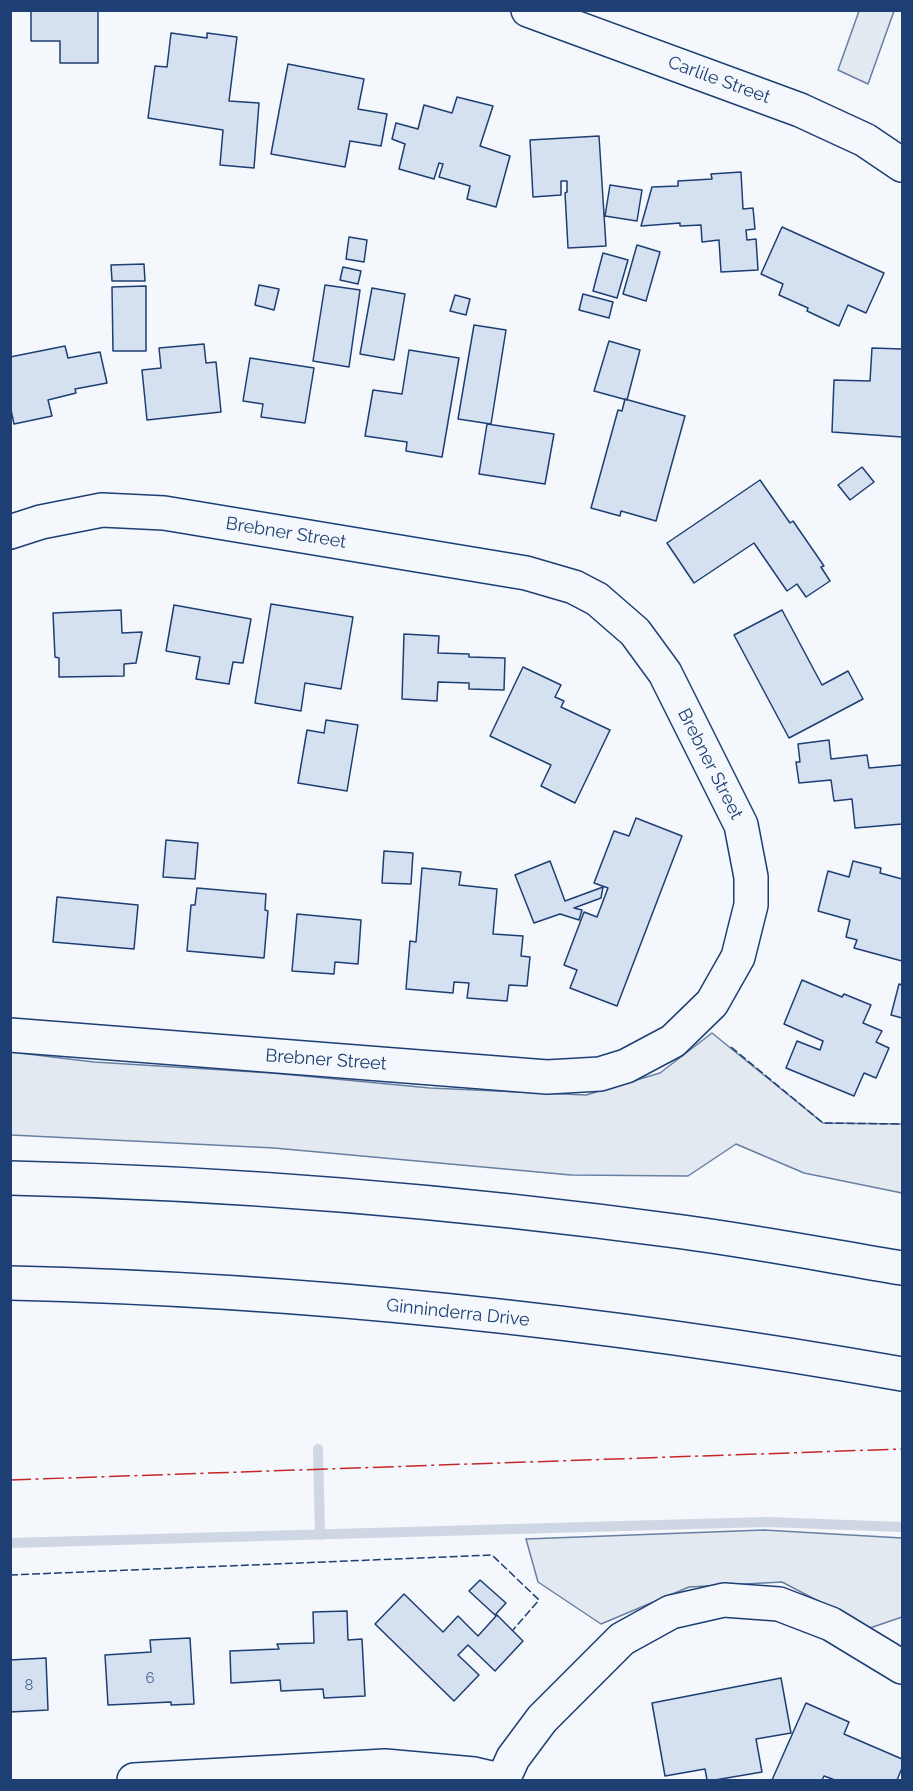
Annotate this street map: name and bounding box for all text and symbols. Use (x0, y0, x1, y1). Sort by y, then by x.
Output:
street label: Carlile Street (665, 52, 773, 108)
street label: Brebner Street (224, 513, 348, 553)
street label: Brebner Street (673, 705, 747, 823)
street label: Brebner Street (265, 1045, 387, 1075)
street label: Ginninderra Drive (385, 1295, 531, 1331)
house number: 6 (145, 1669, 155, 1687)
house number: 8 (25, 1676, 33, 1694)

